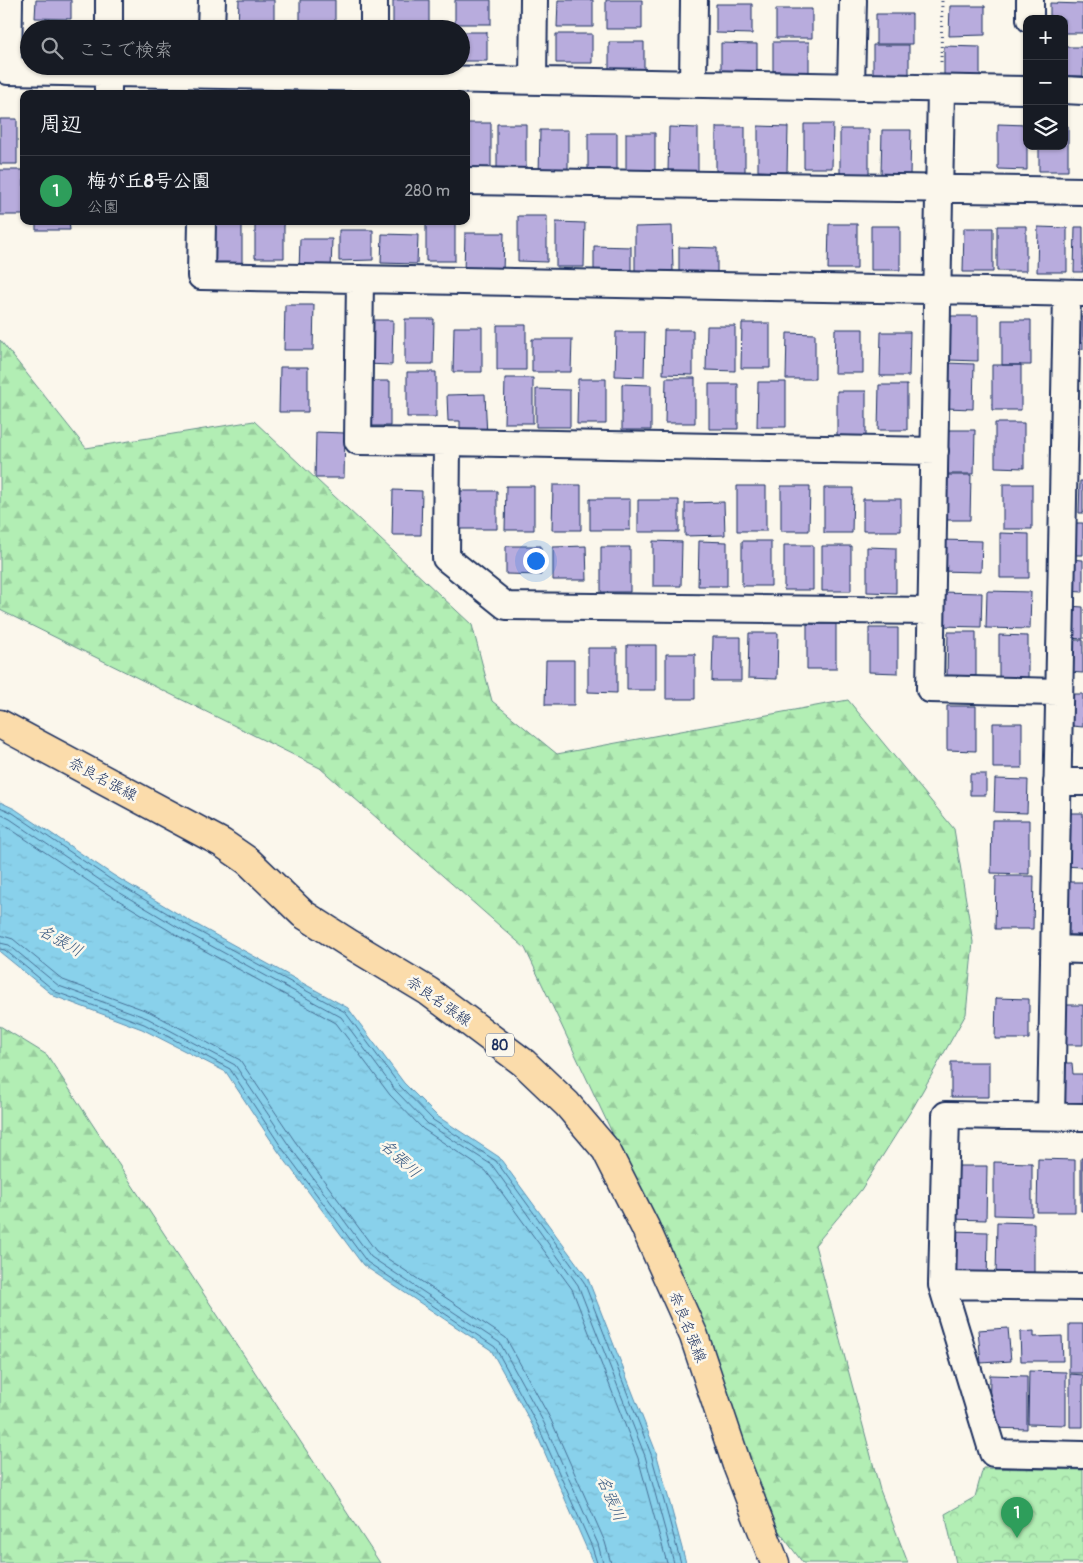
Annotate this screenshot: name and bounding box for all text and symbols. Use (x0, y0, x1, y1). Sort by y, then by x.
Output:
map controls (1023, 15, 1068, 150)
button: + (1023, 15, 1068, 60)
search box (20, 20, 470, 75)
icon: search (38, 34, 66, 62)
text: ここで検索 (78, 38, 173, 62)
button: − (1023, 60, 1068, 105)
button: layers (1023, 105, 1068, 150)
text: 周辺 (40, 111, 82, 138)
text: 梅が丘8号公園 (87, 169, 211, 193)
text: 1 (53, 181, 59, 201)
text: 280 m (404, 181, 450, 201)
text: 公園 (87, 197, 119, 217)
your location (523, 548, 549, 574)
street label: 奈良名張線 (65, 753, 140, 805)
water label: 名張川 (35, 920, 86, 961)
street label: 奈良名張線 (403, 972, 475, 1031)
road number: 80 (486, 1034, 514, 1056)
water label: 名張川 (376, 1135, 425, 1182)
street label: 奈良名張線 (665, 1289, 710, 1366)
water label: 名張川 (592, 1472, 630, 1524)
pin: 1 (1001, 1497, 1033, 1538)

